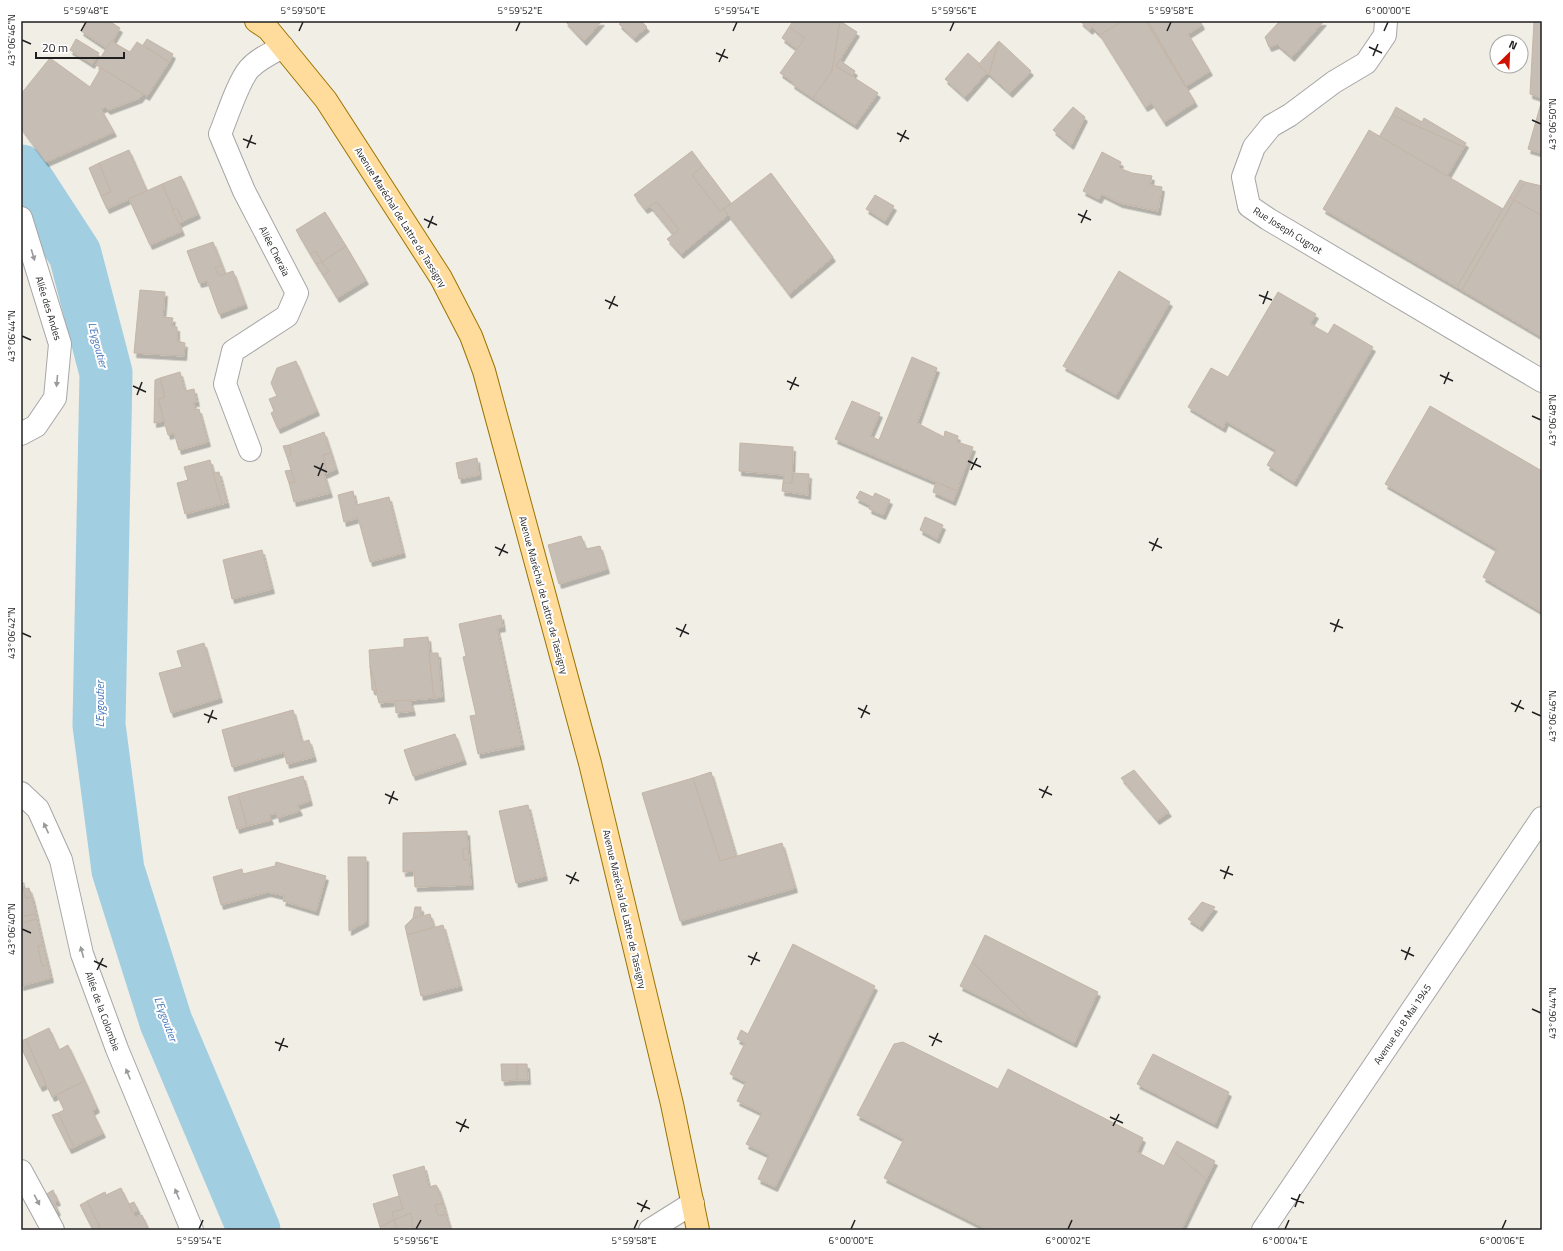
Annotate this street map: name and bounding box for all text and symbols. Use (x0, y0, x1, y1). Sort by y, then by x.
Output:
text: 5°59'48"E (64, 3, 109, 18)
text: 5°59'50"E (281, 3, 326, 18)
text: 5°59'52"E (498, 3, 543, 18)
text: 5°59'54"E (715, 3, 760, 18)
text: 5°59'56"E (932, 3, 977, 18)
text: 5°59'58"E (1149, 3, 1194, 18)
text: 6°00'00"E (1366, 3, 1411, 18)
text: 43°06'46"N (4, 14, 19, 66)
scale bar (36, 34, 124, 60)
north arrow (1489, 34, 1529, 74)
text: N (1506, 36, 1520, 54)
text: 20 m (42, 38, 68, 57)
text: 43°06'50"N (1545, 98, 1560, 150)
street label: Avenue Maréchal de Lattre de Tassigny (351, 144, 450, 291)
street label: Rue Joseph Cugnot (1250, 203, 1326, 258)
street label: Allée Cheraïa (256, 224, 294, 279)
one-way arrow (30, 249, 36, 261)
street label: Allée des Andes (32, 274, 66, 342)
text: 43°06'44"N (4, 310, 19, 362)
water label: L'Eygoutier (84, 321, 112, 371)
one-way arrow (54, 375, 60, 387)
text: 43°06'48"N (1545, 394, 1560, 446)
street label: Avenue Maréchal de Lattre de Tassigny (515, 514, 572, 676)
text: 43°06'42"N (4, 607, 19, 659)
water label: L'Eygoutier (92, 679, 108, 727)
text: 43°06'46"N (1545, 690, 1560, 742)
one-way arrow (43, 821, 49, 833)
street label: Avenue Maréchal de Lattre de Tassigny (599, 828, 650, 990)
text: 43°06'40"N (4, 903, 19, 955)
one-way arrow (79, 946, 85, 958)
street label: Allée de la Colombie (81, 969, 124, 1053)
street label: Avenue du 8 Mai 1945 (1370, 981, 1435, 1068)
text: 43°06'44"N (1545, 987, 1560, 1039)
water label: L'Eygoutier (151, 994, 182, 1045)
one-way arrow (124, 1067, 130, 1079)
one-way arrow (174, 1188, 180, 1199)
one-way arrow (34, 1194, 40, 1206)
text: 5°59'54"E (177, 1233, 222, 1248)
text: 5°59'56"E (394, 1233, 439, 1248)
text: 5°59'58"E (612, 1233, 657, 1248)
text: 6°00'00"E (829, 1233, 874, 1248)
text: 6°00'02"E (1046, 1233, 1091, 1248)
text: 6°00'04"E (1263, 1233, 1308, 1248)
text: 6°00'06"E (1480, 1233, 1525, 1248)

